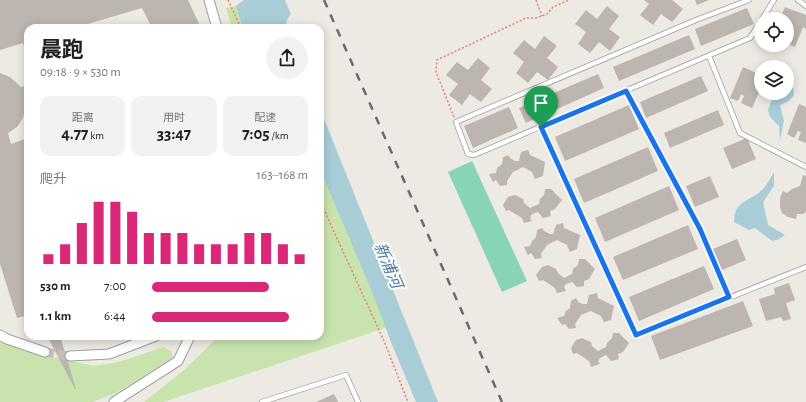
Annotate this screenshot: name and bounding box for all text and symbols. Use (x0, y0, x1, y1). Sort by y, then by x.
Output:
map controls (754, 12, 794, 100)
button: locate (754, 12, 794, 52)
button: share (266, 37, 308, 79)
text: 晨跑 (40, 39, 84, 61)
button: layers (754, 60, 794, 100)
text: 09:18 · 9 × 530 m (40, 66, 121, 79)
pin (524, 86, 558, 127)
icon: arrive (530, 92, 552, 114)
text: 距离 (72, 112, 94, 123)
text: 用时 (163, 112, 185, 123)
text: 配速 (254, 112, 276, 123)
text: 4.77 (61, 125, 88, 142)
text: 33:47 (157, 125, 191, 142)
text: 7:05 (242, 125, 270, 142)
text: km (88, 130, 104, 141)
text: /km (270, 130, 288, 141)
text: 163–168 m (257, 169, 308, 182)
text: 爬升 (40, 173, 66, 186)
water label: 新浦河 (371, 240, 407, 293)
text: 530 m (40, 280, 70, 293)
text: 7:00 (104, 280, 126, 293)
text: 1.1 km (40, 310, 71, 323)
text: 6:44 (104, 310, 126, 323)

